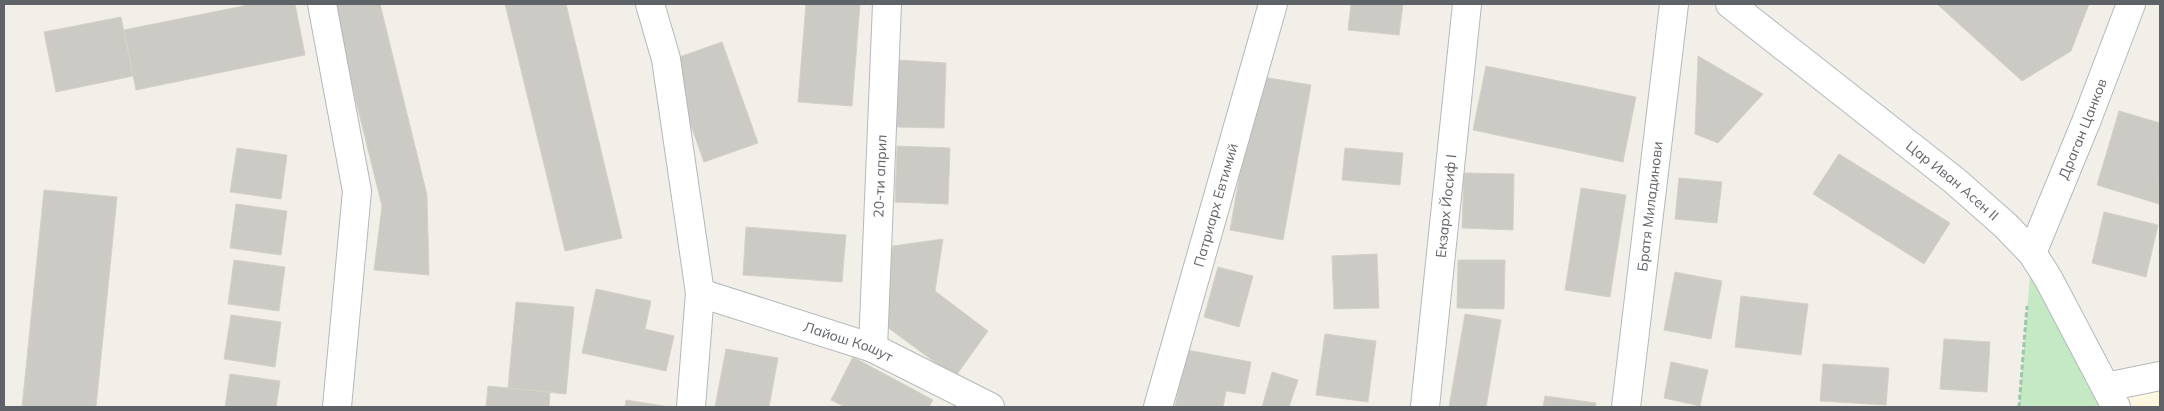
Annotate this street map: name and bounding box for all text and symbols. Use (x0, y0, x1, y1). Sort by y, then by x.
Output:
street label: Драган Цанков (2054, 76, 2111, 182)
street label: 20-ти април (869, 134, 891, 218)
street label: Цар Иван Асен II (1902, 137, 2003, 224)
street label: Братя Миладинови (1633, 140, 1667, 272)
street label: Патриарх Евтимий (1189, 141, 1242, 269)
street label: Екзарх Йосиф I (1432, 153, 1460, 259)
street label: Лайош Кошут (801, 318, 897, 366)

